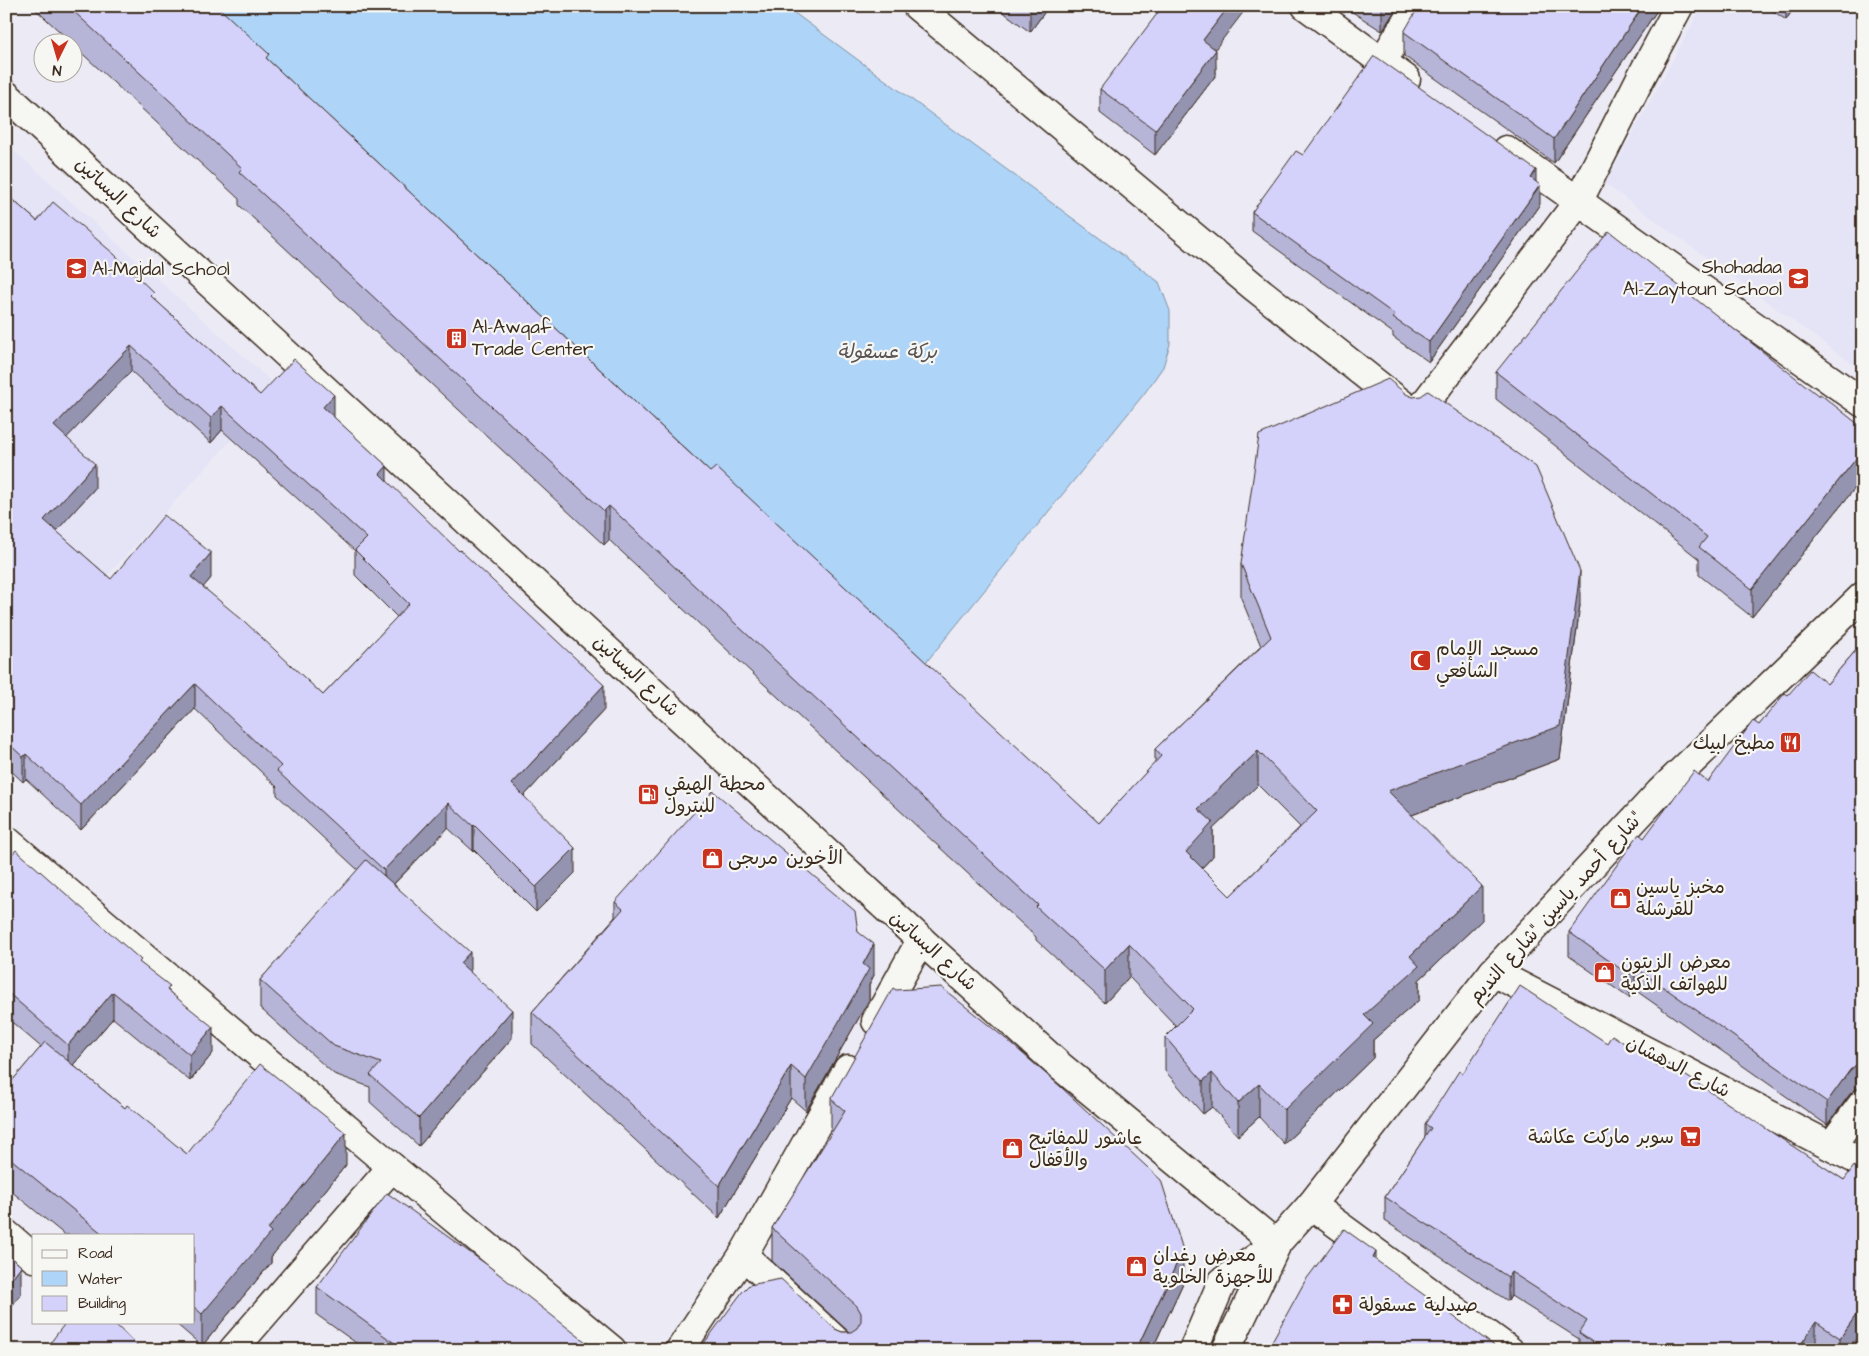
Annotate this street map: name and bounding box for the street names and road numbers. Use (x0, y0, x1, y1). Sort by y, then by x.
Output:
street label: شارع البساتين (69, 151, 167, 245)
street label: شارع البساتين (587, 629, 685, 723)
street label: شارع أحمد ياسين "شارع النديم" (1462, 806, 1650, 1010)
street label: شارع البساتين (883, 904, 983, 998)
street label: شارع الدهشان (1621, 1029, 1735, 1105)

